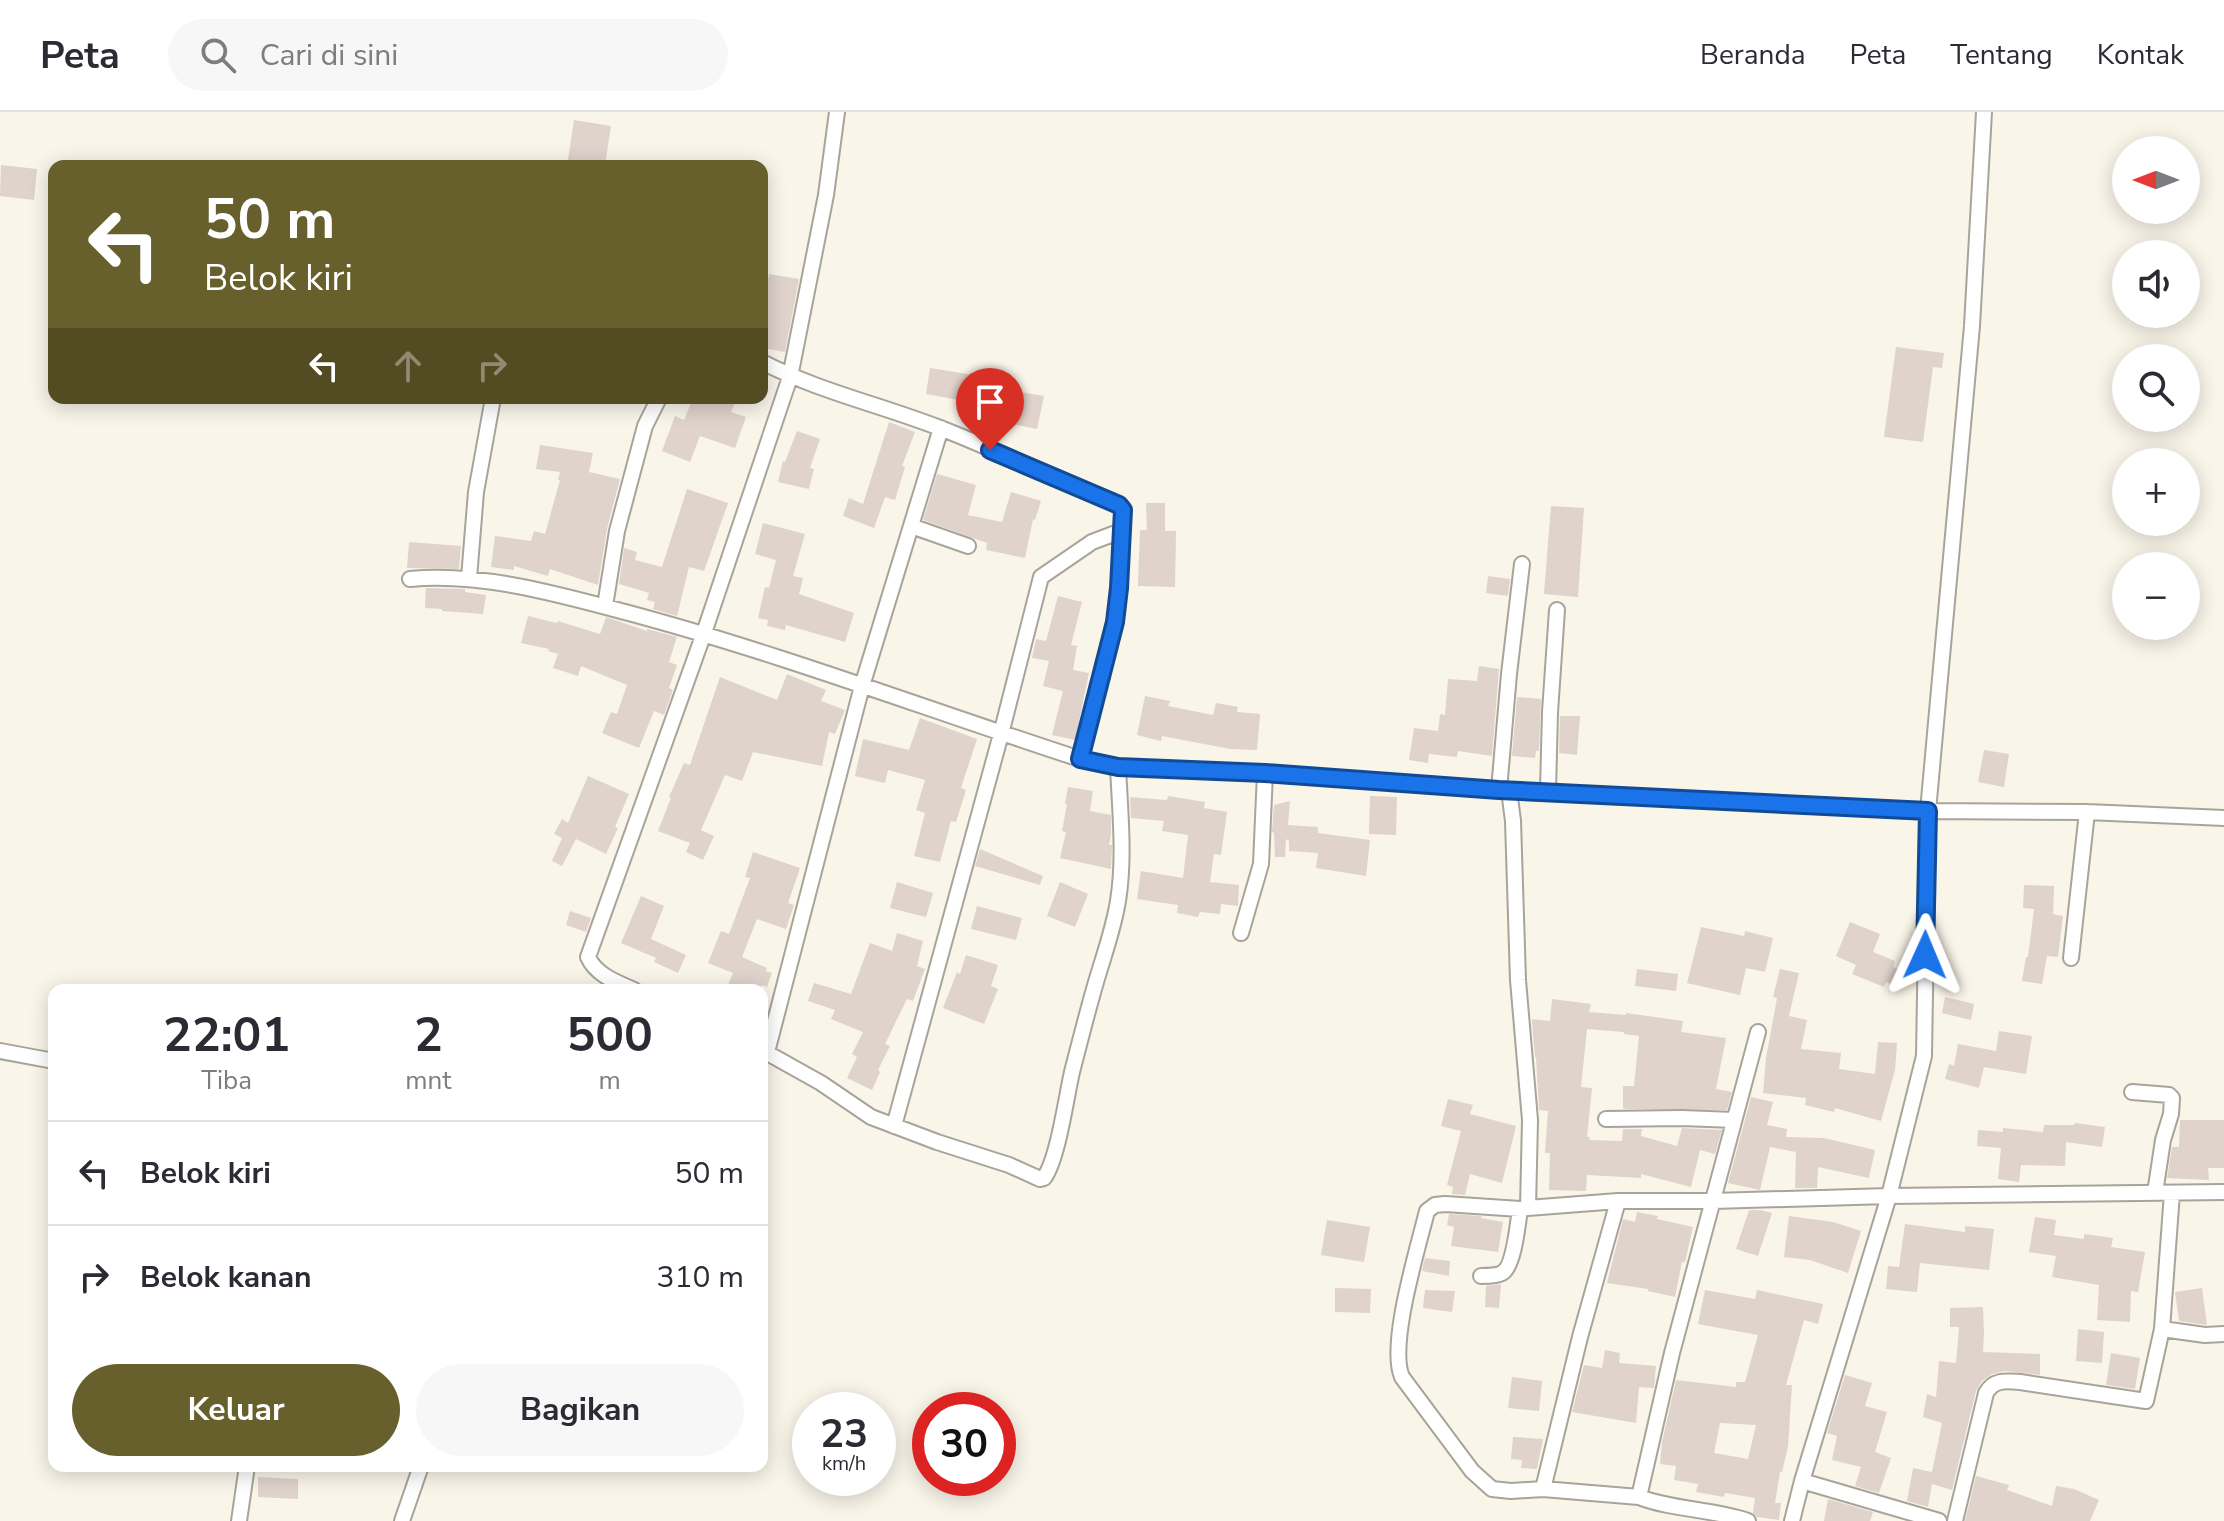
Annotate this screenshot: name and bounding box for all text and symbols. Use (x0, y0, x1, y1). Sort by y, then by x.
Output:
search box (168, 19, 728, 91)
text: Peta (40, 30, 120, 81)
icon: search (196, 33, 240, 77)
text: Cari di sini (260, 35, 398, 76)
text: Beranda (1700, 36, 1806, 74)
text: Peta (1850, 36, 1906, 74)
text: Tentang (1950, 36, 2053, 74)
text: Kontak (2097, 36, 2184, 74)
north arrow (2112, 136, 2200, 224)
map controls (2112, 136, 2200, 640)
text: 50 m (204, 181, 335, 258)
icon: left (72, 192, 176, 296)
button: sound (2112, 240, 2200, 328)
text: Belok kiri (204, 254, 353, 303)
icon: left (302, 344, 346, 388)
icon: ahead (386, 344, 430, 388)
icon: right (470, 344, 514, 388)
button: search (2112, 344, 2200, 432)
pin (956, 368, 1024, 450)
icon: arrive (968, 380, 1012, 424)
button: + (2112, 448, 2200, 536)
button: − (2112, 552, 2200, 640)
position arrow (1883, 913, 1967, 997)
text: 22:01 (163, 1002, 290, 1068)
text: 2 (414, 1002, 443, 1068)
text: 500 (566, 1002, 653, 1068)
text: Tiba (201, 1063, 252, 1098)
text: mnt (405, 1063, 451, 1098)
text: m (599, 1063, 621, 1098)
icon: left (72, 1151, 116, 1195)
text: Belok kiri (140, 1153, 271, 1194)
text: 50 m (675, 1153, 744, 1194)
icon: right (72, 1255, 116, 1299)
text: Belok kanan (140, 1257, 312, 1298)
text: 310 m (657, 1257, 744, 1298)
button: Keluar (72, 1364, 400, 1456)
button: Bagikan (416, 1364, 744, 1456)
speed limit sign: 30 (912, 1392, 1016, 1496)
text: 23 (820, 1407, 868, 1461)
text: km/h (822, 1450, 866, 1477)

